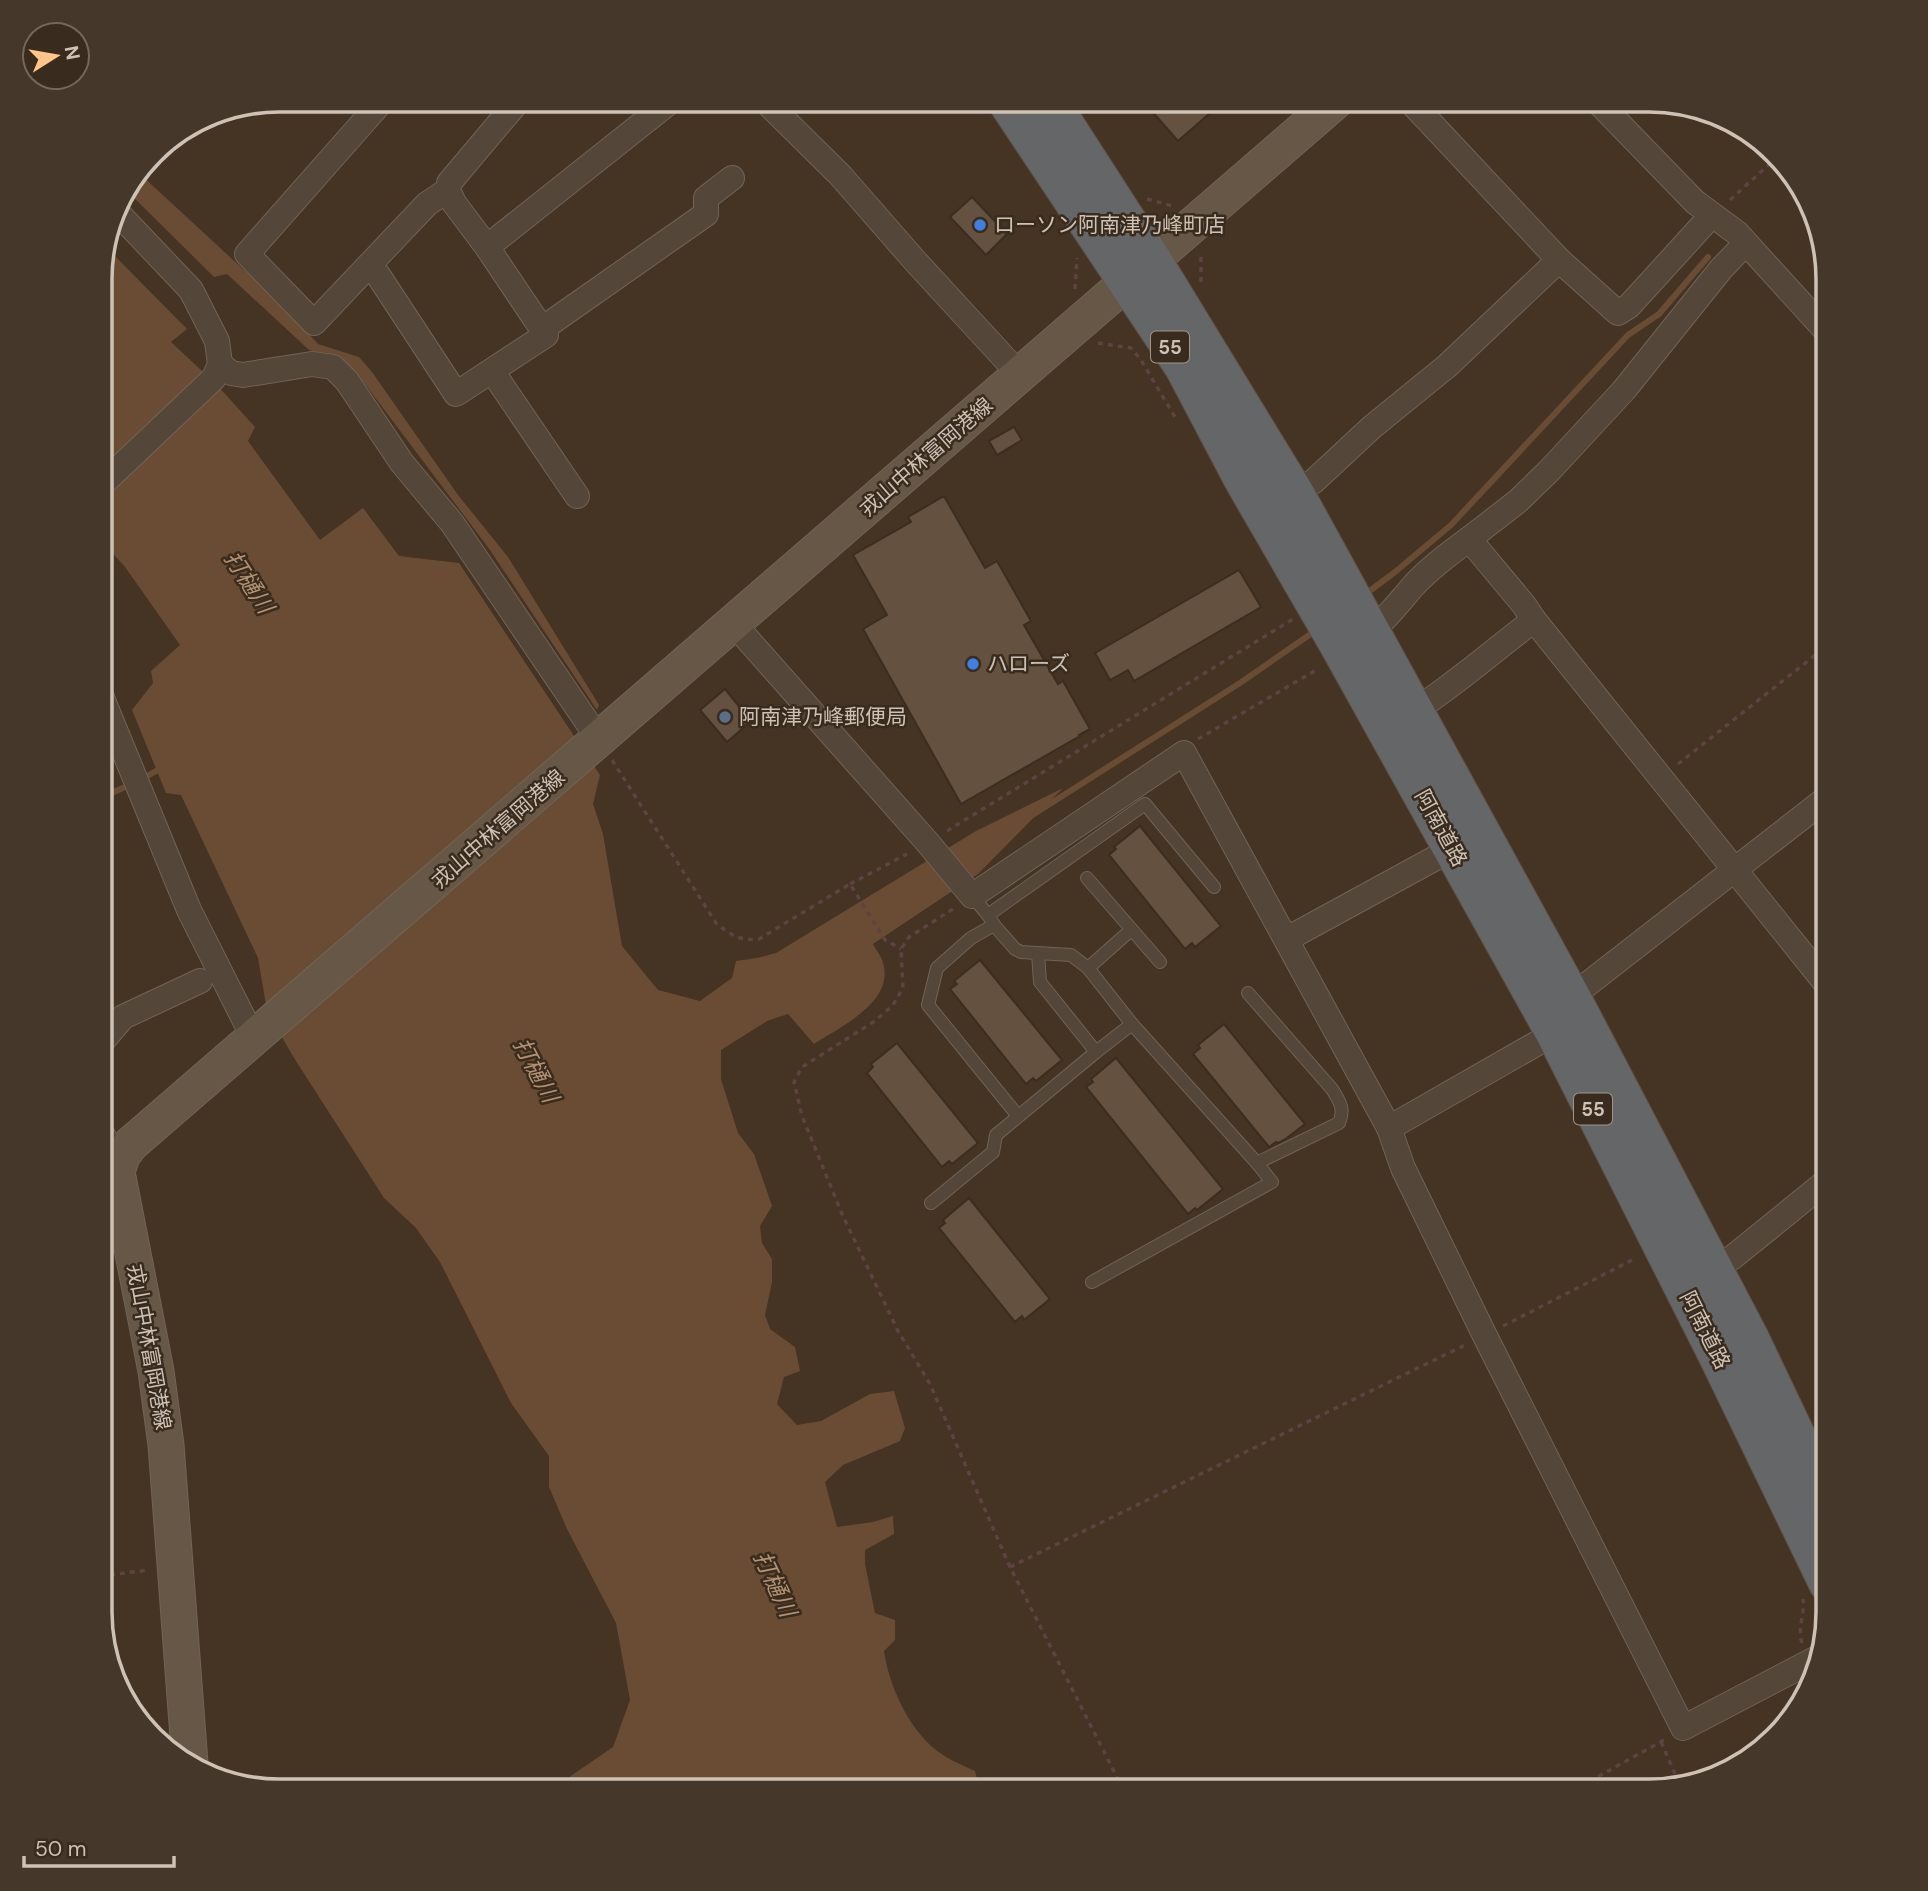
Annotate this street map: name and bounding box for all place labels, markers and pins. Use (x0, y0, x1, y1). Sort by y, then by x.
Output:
place label: ローソン阿南津乃峰町店 (994, 211, 1225, 239)
marker: ローソン阿南津乃峰町店 (972, 217, 988, 233)
place label: ハローズ (987, 650, 1070, 678)
marker: ハローズ (965, 656, 981, 672)
place label: 阿南津乃峰郵便局 (739, 703, 907, 731)
marker: 阿南津乃峰郵便局 (717, 709, 733, 725)

